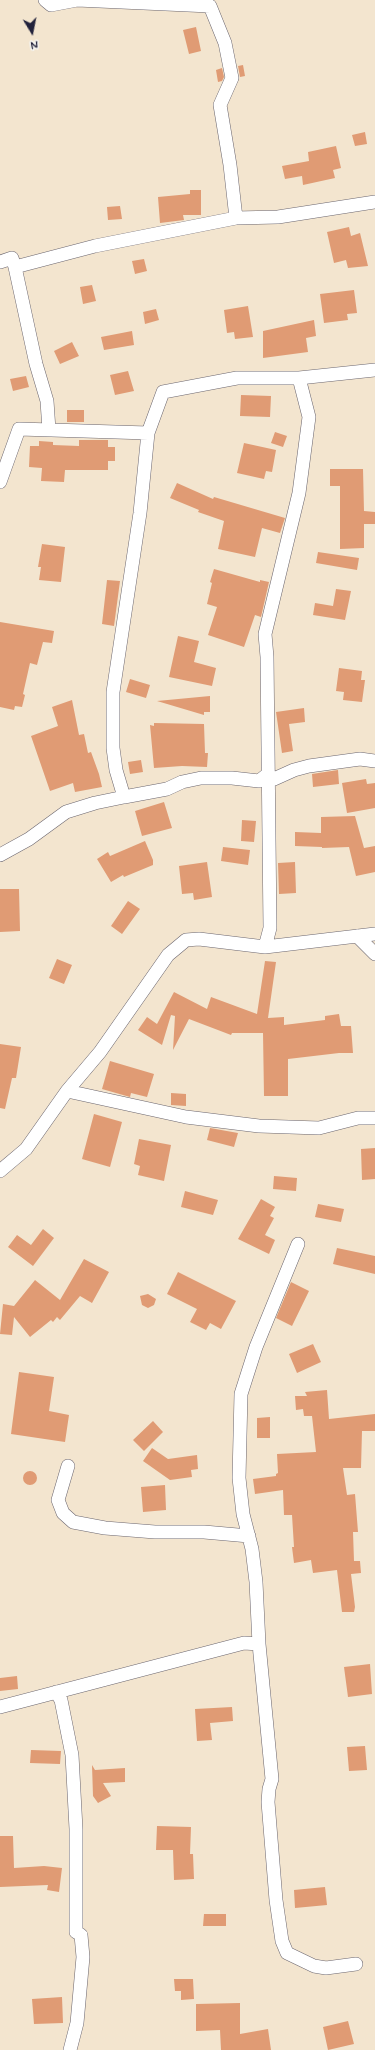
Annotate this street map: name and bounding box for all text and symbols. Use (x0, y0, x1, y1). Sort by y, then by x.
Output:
north arrow (12, 12, 52, 52)
text: N (29, 36, 39, 51)

